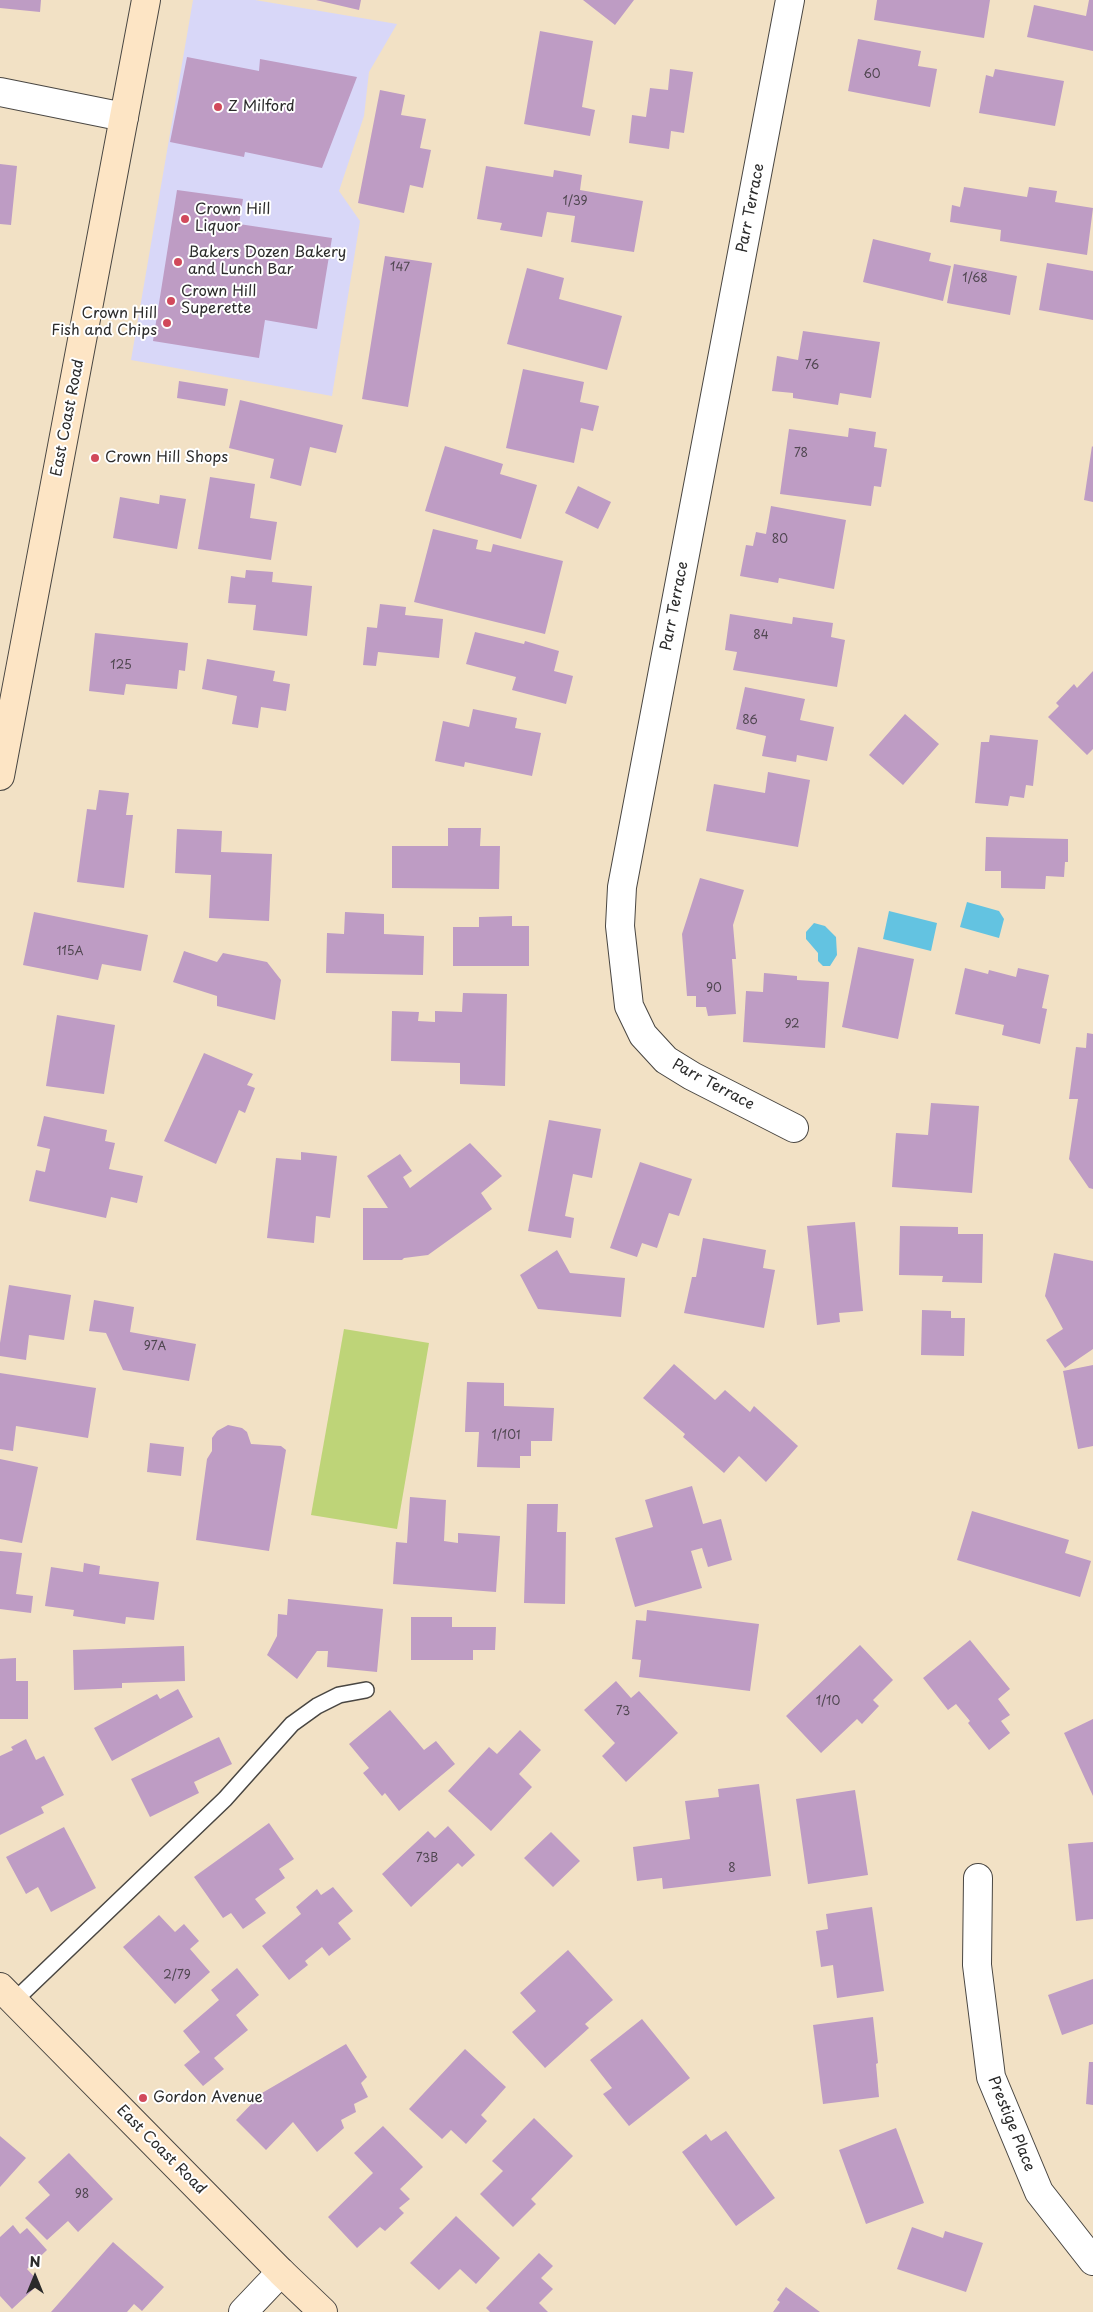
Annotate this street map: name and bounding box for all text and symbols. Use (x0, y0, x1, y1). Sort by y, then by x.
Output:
house number: 60 (863, 68, 881, 82)
place label: Z Milford (228, 98, 295, 116)
marker: Z Milford (212, 101, 224, 113)
street label: Parr Terrace (734, 162, 768, 254)
house number: 1/39 (562, 195, 588, 209)
place label: Crown Hill Liquor (195, 201, 270, 236)
marker: Crown Hill Liquor (179, 213, 191, 225)
place label: Bakers Dozen Bakery and Lunch Bar (188, 244, 346, 279)
marker: Bakers Dozen Bakery and Lunch Bar (172, 256, 184, 268)
house number: 147 (390, 261, 410, 275)
house number: 1/68 (962, 272, 988, 286)
place label: Crown Hill Superette (181, 283, 256, 318)
marker: Crown Hill Superette (165, 295, 177, 307)
place label: Crown Hill Fish and Chips (51, 305, 157, 340)
marker: Crown Hill Fish and Chips (161, 317, 173, 329)
street label: East Coast Road (48, 358, 88, 478)
house number: 76 (805, 359, 819, 373)
house number: 78 (794, 447, 808, 461)
place label: Crown Hill Shops (105, 449, 228, 467)
marker: Crown Hill Shops (89, 452, 101, 464)
house number: 80 (772, 533, 788, 547)
street label: Parr Terrace (658, 560, 692, 652)
house number: 84 (753, 629, 769, 643)
house number: 125 (110, 659, 132, 673)
house number: 86 (742, 714, 758, 728)
house number: 115A (56, 945, 84, 959)
house number: 90 (706, 982, 722, 996)
house number: 92 (784, 1018, 800, 1032)
street label: Parr Terrace (669, 1056, 757, 1114)
house number: 97A (144, 1340, 166, 1354)
house number: 1/101 (491, 1429, 521, 1443)
house number: 1/10 (816, 1695, 840, 1709)
house number: 73 (616, 1705, 630, 1719)
house number: 73B (416, 1852, 438, 1866)
house number: 8 (728, 1862, 736, 1876)
house number: 2/79 (163, 1969, 191, 1983)
street label: Prestige Place (984, 2074, 1038, 2174)
place label: Gordon Avenue (153, 2089, 263, 2107)
marker: Gordon Avenue (137, 2092, 149, 2104)
street label: East Coast Road (113, 2102, 209, 2198)
house number: 98 (75, 2188, 89, 2202)
text: N (29, 2251, 41, 2272)
north arrow (10, 2252, 60, 2302)

